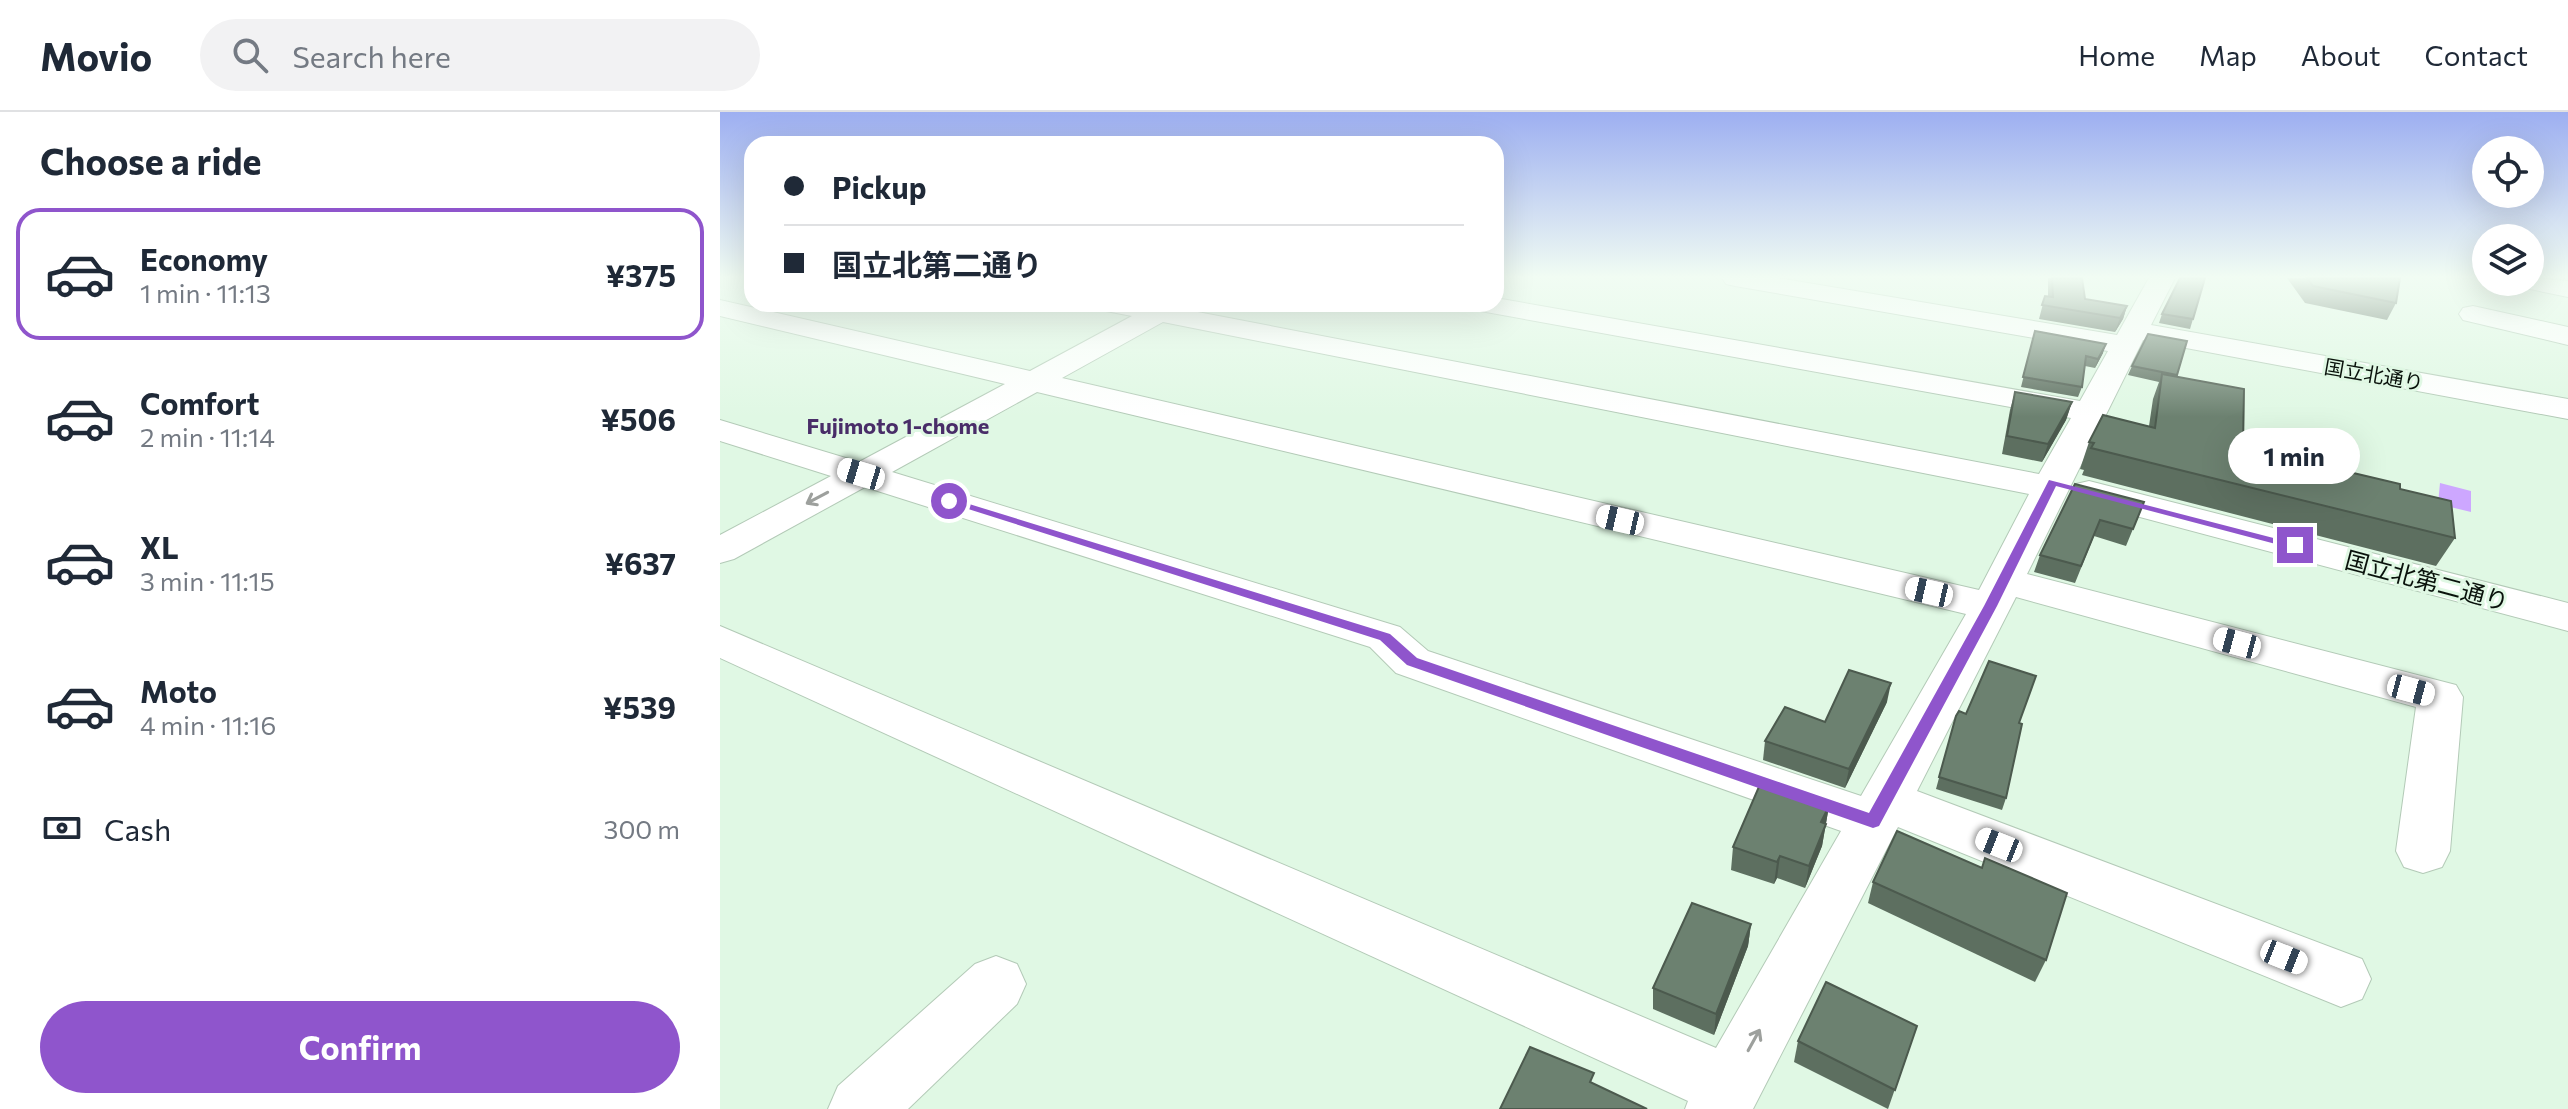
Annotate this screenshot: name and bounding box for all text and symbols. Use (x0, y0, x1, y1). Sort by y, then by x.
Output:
search box (200, 19, 760, 91)
text: Movio (40, 32, 152, 79)
icon: search (228, 33, 272, 77)
text: Search here (292, 37, 451, 74)
text: Home (2078, 38, 2155, 72)
text: Map (2199, 38, 2257, 72)
text: About (2301, 38, 2381, 72)
text: Contact (2425, 38, 2528, 72)
map controls (2472, 136, 2544, 296)
button: locate (2472, 136, 2544, 208)
text: Choose a ride (40, 138, 261, 182)
text: Pickup (832, 168, 926, 205)
button: layers (2472, 224, 2544, 296)
icon: car (44, 238, 116, 310)
text: Economy (140, 240, 268, 277)
text: 国立北第二通り (832, 245, 1042, 282)
text: ¥375 (606, 256, 676, 293)
text: 1 min · 11:13 (140, 277, 271, 308)
street label: 国立北通り (2323, 353, 2425, 395)
icon: car (44, 382, 116, 454)
text: Comfort (140, 384, 259, 421)
text: ¥506 (601, 400, 676, 437)
district label: Fujimoto 1-chome (807, 412, 989, 439)
text: 2 min · 11:14 (140, 421, 275, 452)
callout: 1 min (2229, 429, 2361, 485)
text: 1 min (2263, 440, 2325, 471)
car (835, 456, 887, 492)
route start (931, 483, 967, 519)
one-way arrow (805, 491, 829, 507)
car (1594, 503, 1646, 537)
icon: car (44, 526, 116, 598)
route end (2277, 527, 2313, 563)
text: XL (140, 528, 179, 565)
text: ¥637 (605, 544, 676, 581)
street label: 国立北第二通り (2342, 544, 2512, 616)
text: 3 min · 11:15 (140, 565, 275, 596)
car (1903, 575, 1955, 609)
car (2211, 625, 2263, 661)
icon: car (44, 670, 116, 742)
text: Moto (140, 672, 217, 709)
car (2385, 672, 2437, 708)
text: ¥539 (603, 688, 676, 725)
text: 4 min · 11:16 (140, 709, 276, 740)
icon: cash (40, 806, 84, 850)
text: Cash (104, 810, 171, 847)
text: 300 m (604, 813, 680, 844)
car (1972, 825, 2026, 865)
car (2257, 937, 2311, 977)
button: Confirm (40, 1001, 680, 1093)
one-way arrow (1746, 1029, 1762, 1052)

